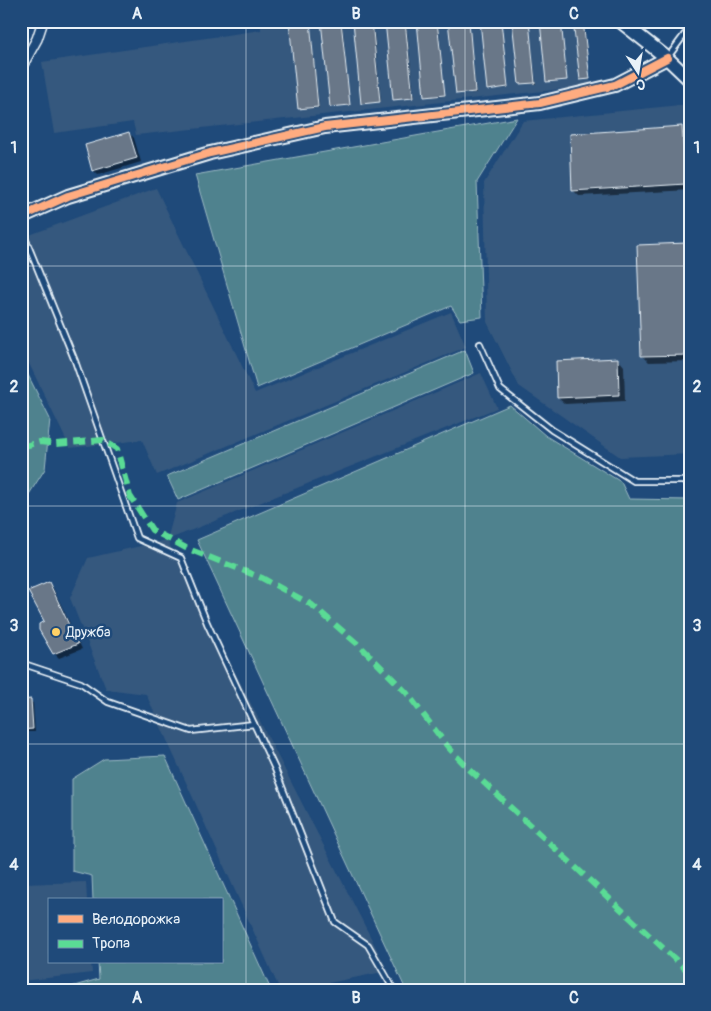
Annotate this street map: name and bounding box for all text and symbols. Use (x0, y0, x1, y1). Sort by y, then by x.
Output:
text: A (132, 4, 143, 24)
text: B (351, 4, 361, 24)
text: C (569, 4, 579, 24)
north arrow (614, 48, 664, 98)
text: С (634, 75, 647, 94)
text: 1 (11, 138, 17, 158)
text: 1 (694, 138, 700, 158)
text: 2 (10, 377, 19, 397)
text: 2 (693, 377, 702, 397)
text: 3 (10, 616, 19, 636)
text: 3 (693, 616, 702, 636)
place label: Дружба (65, 624, 111, 641)
marker: Дружба (50, 626, 62, 638)
text: 4 (9, 855, 19, 875)
text: 4 (692, 855, 702, 875)
legend (48, 898, 222, 964)
text: Велодорожка (92, 910, 180, 929)
text: Тропа (92, 934, 130, 953)
text: A (132, 988, 143, 1008)
text: B (351, 988, 361, 1008)
text: C (569, 988, 579, 1008)

